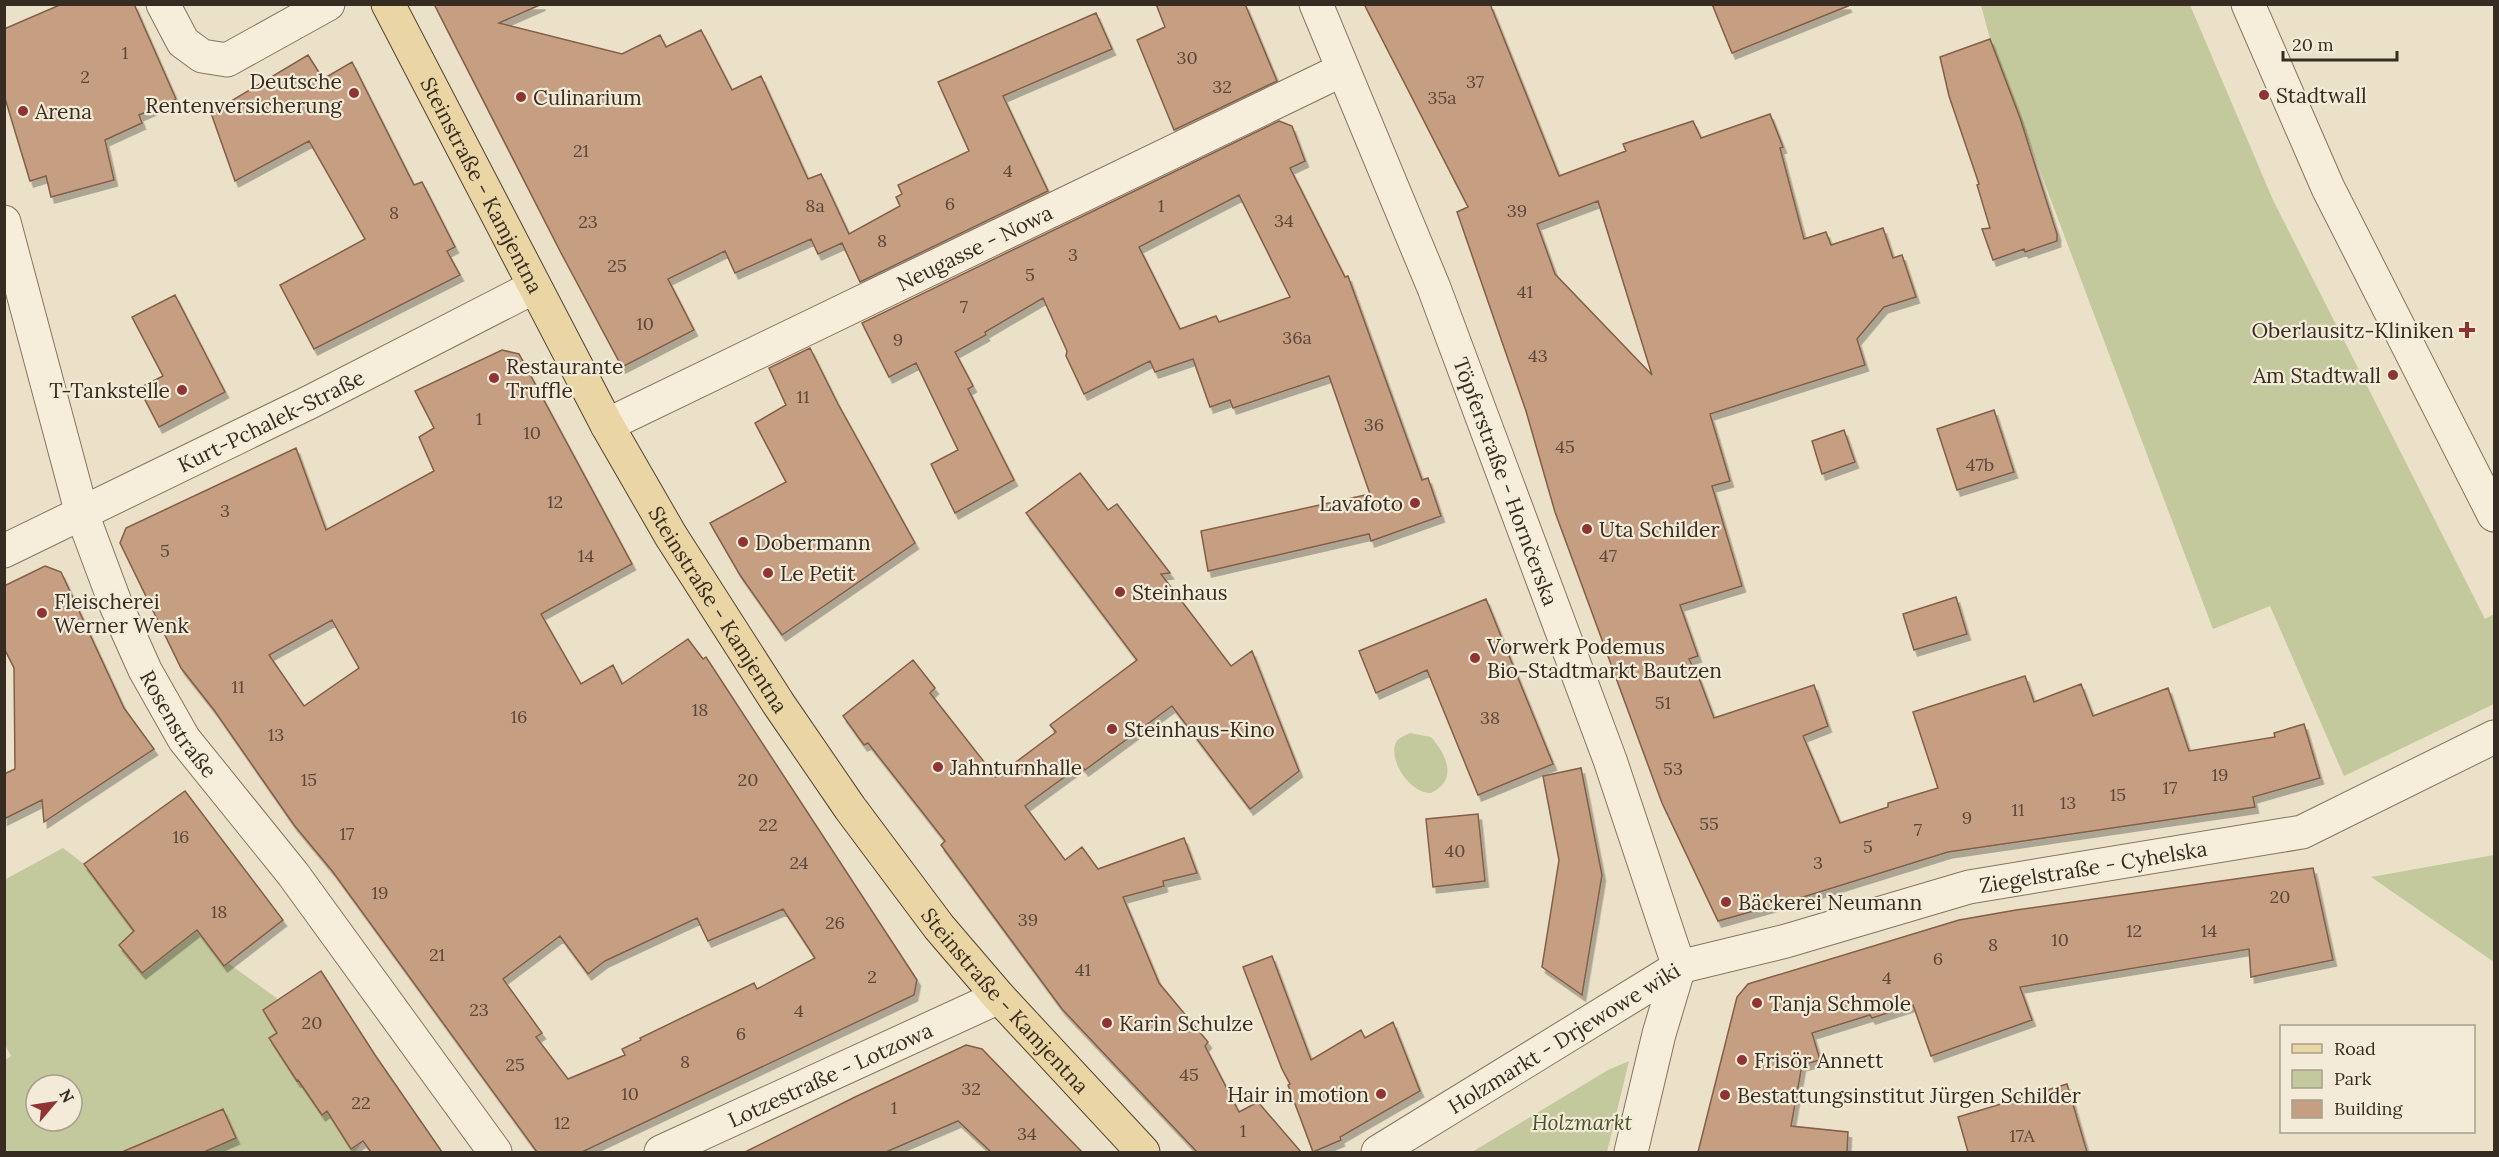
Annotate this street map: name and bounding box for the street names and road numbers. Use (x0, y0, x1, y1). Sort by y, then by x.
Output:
street label: Steinstraße - Kamjentna (415, 72, 550, 298)
street label: Neugasse - Nowa (892, 198, 1057, 297)
street label: Töpferstraße - Hornčerska (1448, 354, 1565, 609)
street label: Kurt-Pchalek-Straße (173, 363, 369, 478)
street label: Steinstraße - Kamjentna (643, 501, 794, 718)
street label: Rosenstraße (134, 665, 223, 783)
street label: Ziegelstraße - Cyhelska (1977, 834, 2209, 899)
street label: Steinstraße - Kamjentna (916, 902, 1095, 1099)
street label: Holzmarkt - Drjewowe wiki (1437, 966, 1681, 1122)
street label: Lotzestraße - Lotzowa (724, 1016, 937, 1133)

